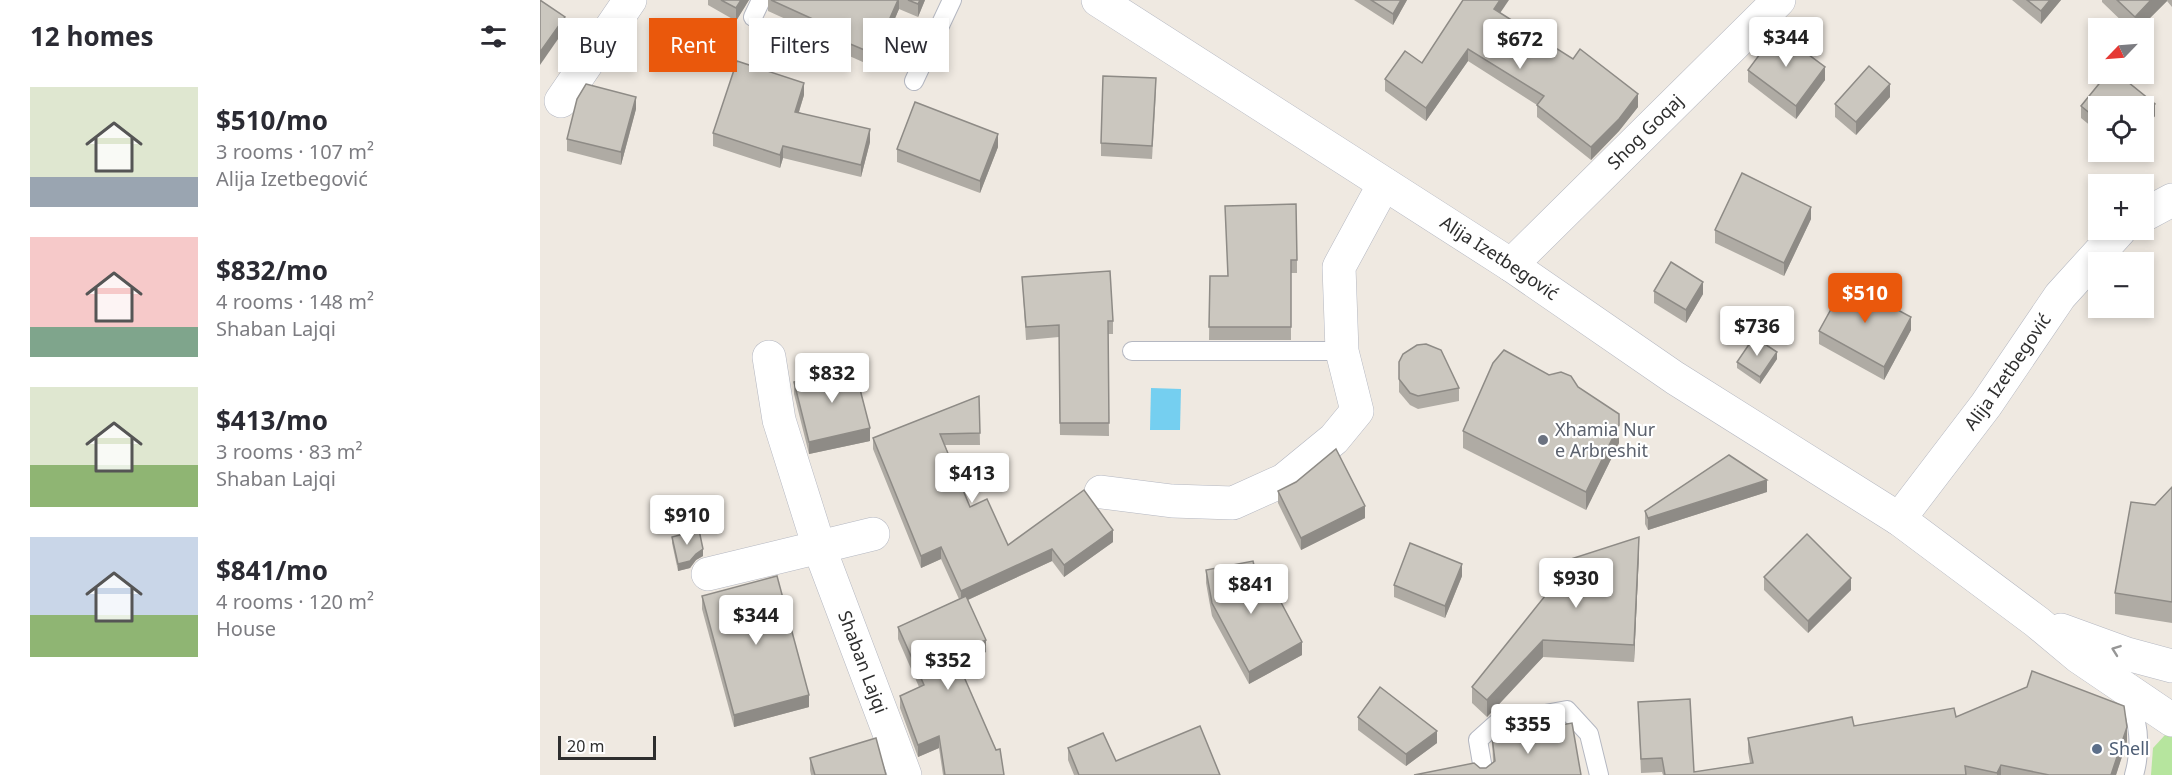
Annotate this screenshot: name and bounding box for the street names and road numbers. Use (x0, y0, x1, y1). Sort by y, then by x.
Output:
street label: Shog Goqaj (1602, 89, 1688, 174)
street label: Alija Izetbegović (1436, 210, 1564, 305)
street label: Alija Izetbegović (1958, 308, 2056, 435)
street label: Shaban Lajqi (833, 607, 894, 717)

